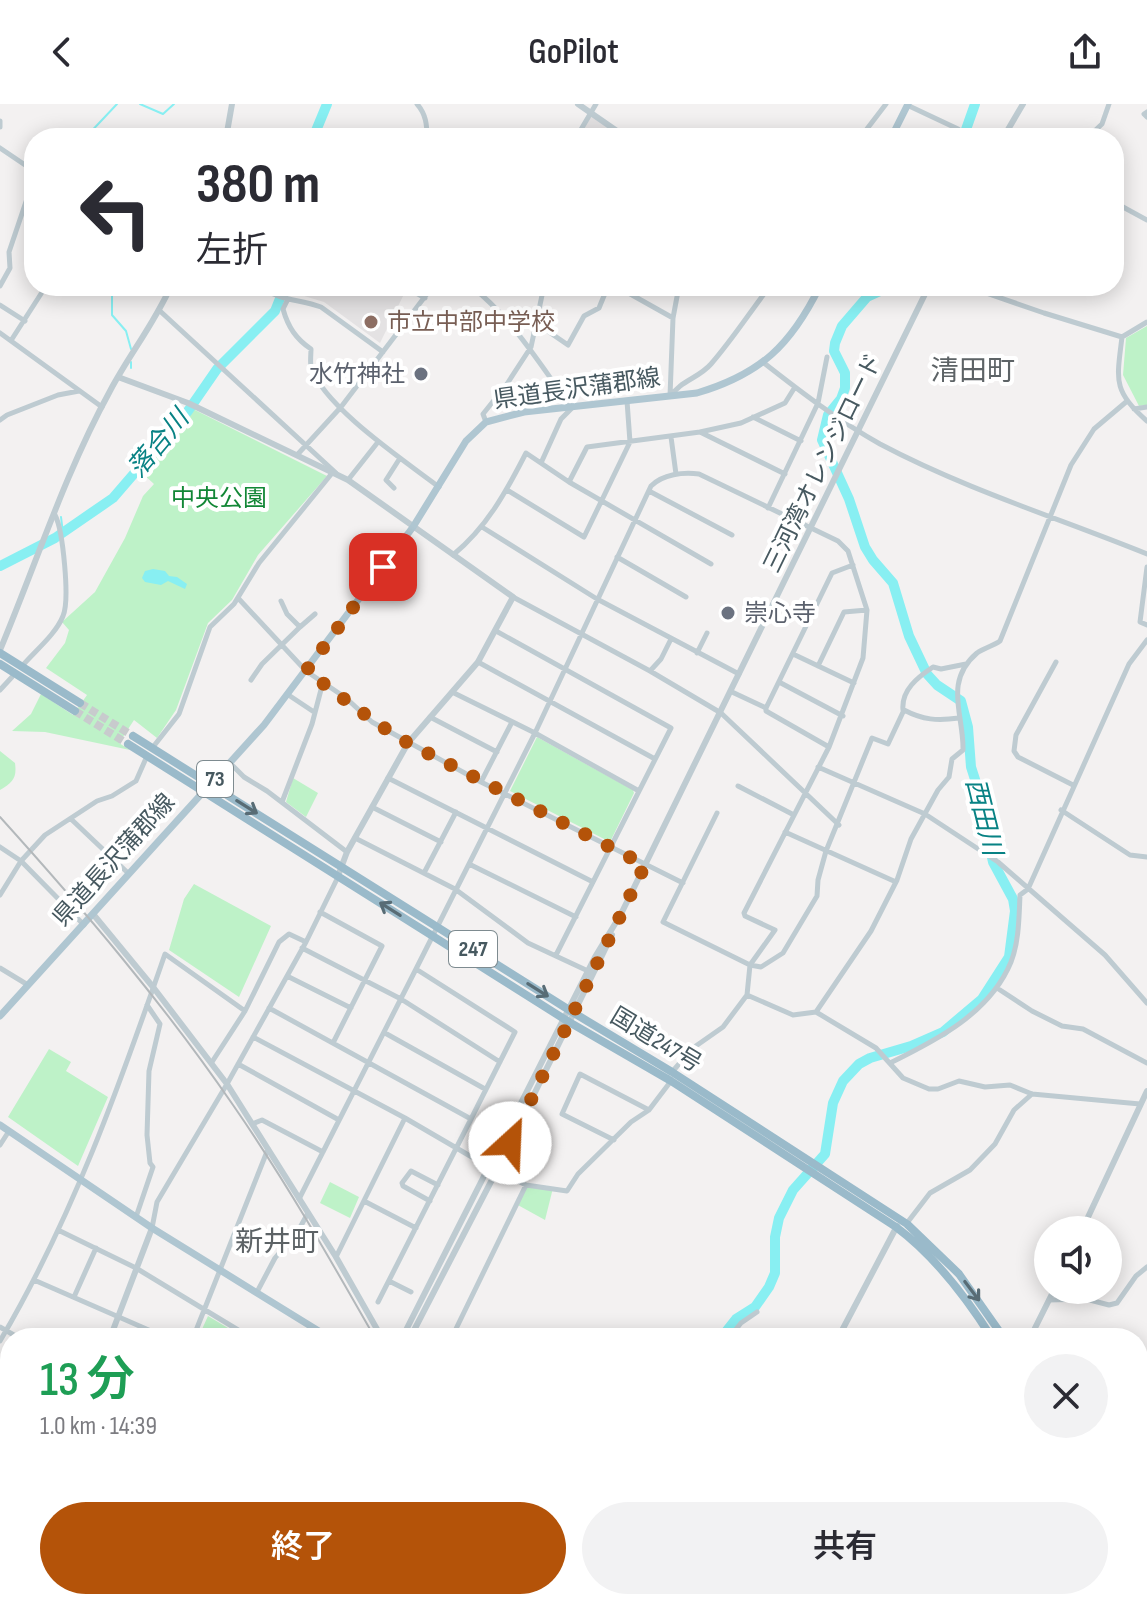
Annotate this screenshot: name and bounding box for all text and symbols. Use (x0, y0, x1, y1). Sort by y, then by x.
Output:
icon: back (40, 30, 84, 74)
icon: share (1063, 30, 1107, 74)
text: GoPilot (528, 31, 619, 74)
text: 380 m (196, 152, 320, 219)
icon: left (64, 160, 168, 264)
text: 左折 (196, 230, 268, 273)
place label: 市立中部中学校 (387, 308, 555, 337)
marker: 市立中部中学校 (362, 313, 380, 331)
street label: 三河湾オレンジロード (757, 349, 889, 577)
district label: 清田町 (931, 355, 1015, 388)
place label: 水竹神社 (309, 360, 405, 389)
street label: 県道長沢蒲郡線 (492, 363, 662, 415)
marker: 水竹神社 (412, 365, 430, 383)
water label: 落合川 (122, 402, 198, 484)
park label: 中央公園 (171, 484, 267, 513)
pin (349, 533, 417, 601)
icon: arrive (361, 545, 405, 589)
place label: 崇心寺 (744, 599, 816, 628)
marker: 崇心寺 (719, 604, 737, 622)
road number: 73 (197, 761, 233, 797)
water label: 西田川 (959, 775, 1008, 861)
street label: 県道長沢蒲郡線 (47, 788, 181, 932)
one-way arrow (235, 800, 258, 816)
one-way arrow (379, 900, 402, 916)
road number: 247 (449, 931, 497, 967)
one-way arrow (526, 983, 549, 999)
street label: 国道247号 (605, 1002, 707, 1078)
position arrow (468, 1101, 552, 1185)
map controls (1034, 1216, 1122, 1304)
button: sound (1034, 1216, 1122, 1304)
district label: 新井町 (235, 1226, 319, 1259)
one-way arrow (963, 1280, 980, 1301)
text: 13 分 (40, 1352, 134, 1409)
button: close (1024, 1354, 1108, 1438)
text: 1.0 km · 14:39 (40, 1411, 157, 1442)
button: 終了 (40, 1502, 566, 1594)
button: 共有 (582, 1502, 1108, 1594)

